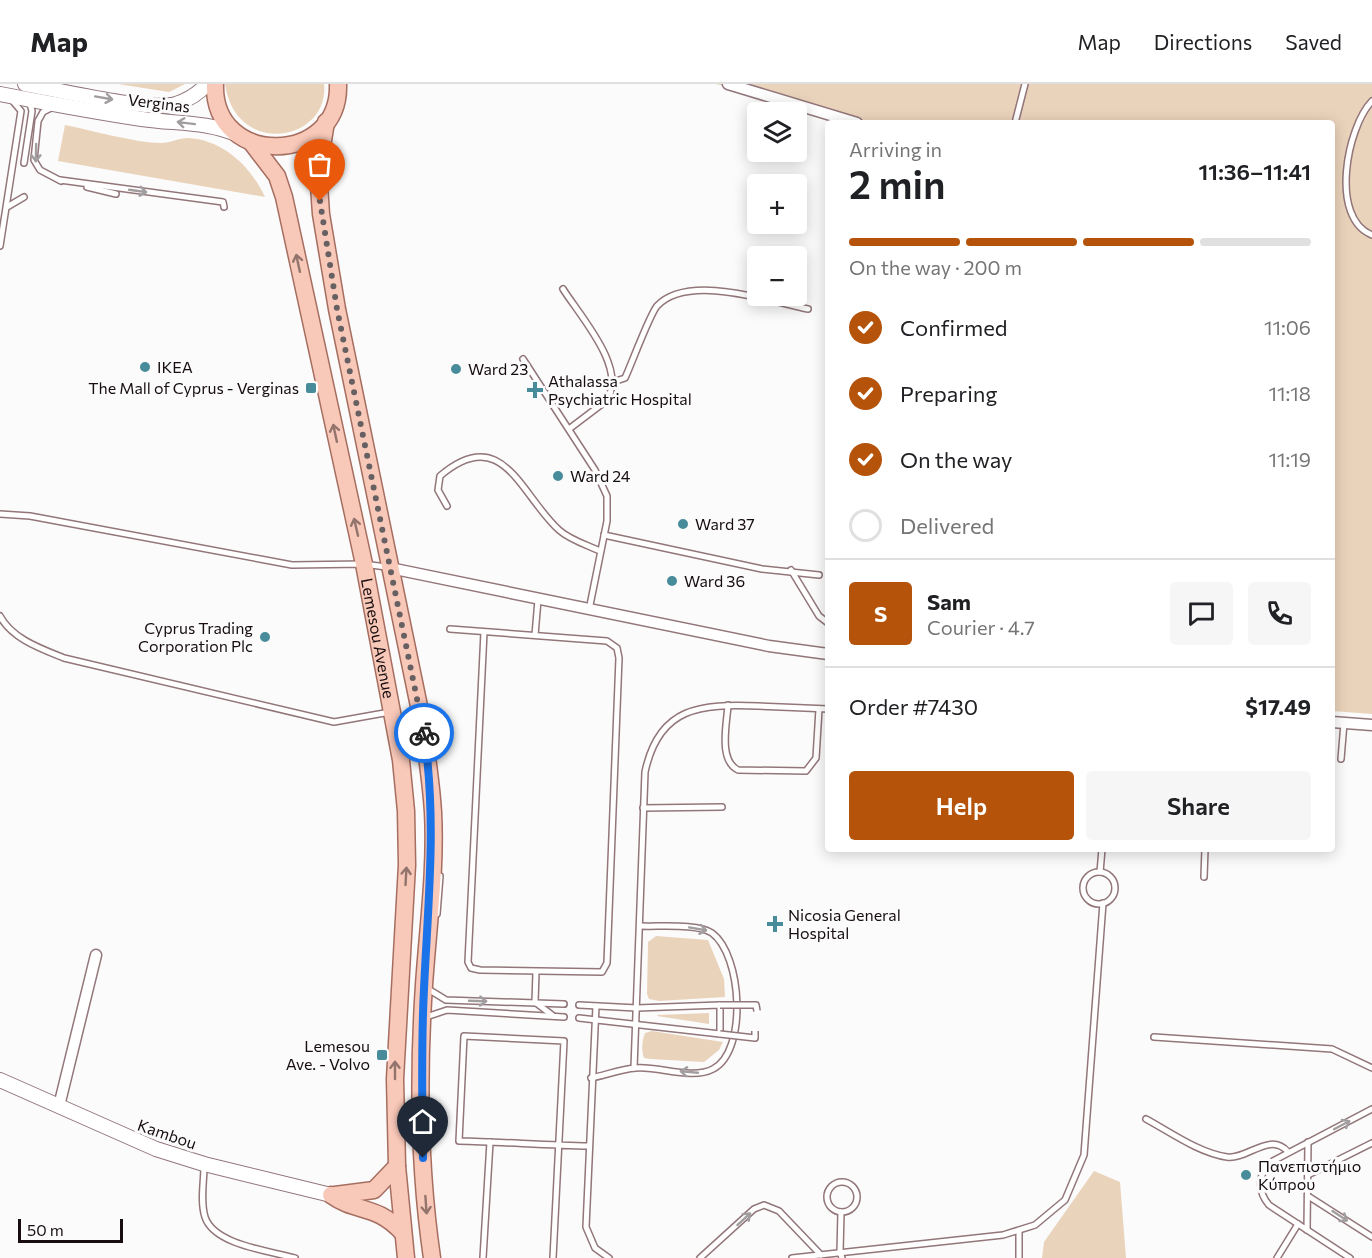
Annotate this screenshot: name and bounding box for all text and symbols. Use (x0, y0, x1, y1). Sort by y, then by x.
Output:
text: Map (30, 24, 88, 58)
text: Map (1078, 29, 1121, 54)
text: Directions (1154, 29, 1252, 54)
text: Saved (1285, 29, 1342, 54)
street label: Verginas (127, 89, 191, 116)
one-way arrow (93, 93, 113, 104)
map controls (747, 102, 807, 306)
button: layers (747, 102, 807, 162)
one-way arrow (177, 117, 197, 128)
text: Arriving in (849, 137, 942, 161)
pin (294, 139, 345, 201)
one-way arrow (30, 143, 42, 162)
icon: bag (303, 148, 336, 181)
text: 11:36–11:41 (1199, 158, 1311, 185)
text: 2 min (849, 159, 946, 207)
button: + (747, 174, 807, 234)
one-way arrow (128, 186, 148, 197)
button: − (747, 246, 807, 306)
one-way arrow (292, 254, 303, 273)
text: On the way · 200 m (849, 255, 1022, 279)
icon: check (849, 311, 882, 344)
text: Confirmed (900, 314, 1007, 341)
text: 11:06 (1264, 315, 1311, 339)
place label: IKEA (157, 357, 193, 376)
place label: Ward 23 (468, 359, 528, 378)
marker: IKEA (138, 360, 152, 374)
marker: Ward 23 (449, 362, 463, 376)
place label: Athalassa Psychiatric Hospital (548, 371, 692, 408)
icon: check (849, 377, 882, 410)
place label: The Mall of Cyprus - Verginas (88, 378, 299, 397)
text: Preparing (900, 380, 997, 407)
marker: The Mall of Cyprus - Verginas (304, 381, 318, 395)
marker: Athalassa Psychiatric Hospital (526, 381, 544, 399)
text: 11:18 (1268, 381, 1311, 405)
one-way arrow (328, 424, 340, 443)
icon: check (849, 443, 882, 476)
text: On the way (900, 446, 1012, 473)
text: 11:19 (1268, 447, 1311, 471)
place label: Ward 24 (570, 466, 631, 485)
marker: Ward 24 (551, 469, 565, 483)
text: Delivered (900, 512, 994, 539)
place label: Ward 37 (695, 514, 755, 533)
marker: Ward 37 (676, 517, 690, 531)
one-way arrow (349, 518, 361, 537)
place label: Ward 36 (684, 571, 745, 590)
marker: Ward 36 (665, 574, 679, 588)
street label: Lemesou Avenue (358, 576, 399, 700)
button: chat (1170, 582, 1233, 645)
button: phone (1248, 582, 1311, 645)
text: Sam (927, 588, 971, 615)
text: S (874, 600, 887, 627)
text: Courier · 4.7 (927, 615, 1035, 639)
place label: Cyprus Trading Corporation Plc (138, 618, 253, 655)
marker: Cyprus Trading Corporation Plc (258, 630, 272, 644)
text: Order #7430 (849, 693, 978, 720)
text: $17.49 (1245, 693, 1311, 720)
courier (394, 703, 454, 763)
icon: bike (408, 717, 441, 750)
button: Help (849, 771, 1074, 840)
button: Share (1086, 771, 1311, 840)
one-way arrow (401, 866, 412, 886)
place label: Nicosia General Hospital (788, 905, 901, 942)
marker: Nicosia General Hospital (766, 915, 784, 933)
one-way arrow (688, 924, 707, 935)
one-way arrow (468, 995, 488, 1007)
place label: Lemesou Ave. - Volvo (286, 1036, 370, 1073)
marker: Lemesou Ave. - Volvo (375, 1048, 389, 1062)
one-way arrow (389, 1061, 401, 1081)
one-way arrow (680, 1066, 700, 1077)
pin (397, 1096, 448, 1158)
icon: home (406, 1105, 439, 1138)
street label: Kambou (135, 1115, 199, 1152)
one-way arrow (1333, 1118, 1351, 1130)
place label: Πανεπιστήμιο Κύπρου (1258, 1156, 1361, 1193)
marker: Πανεπιστήμιο Κύπρου (1239, 1168, 1253, 1182)
one-way arrow (420, 1195, 431, 1215)
one-way arrow (1331, 1210, 1348, 1222)
one-way arrow (736, 1212, 751, 1226)
scale bar (18, 1216, 123, 1244)
text: 50 m (27, 1220, 64, 1239)

